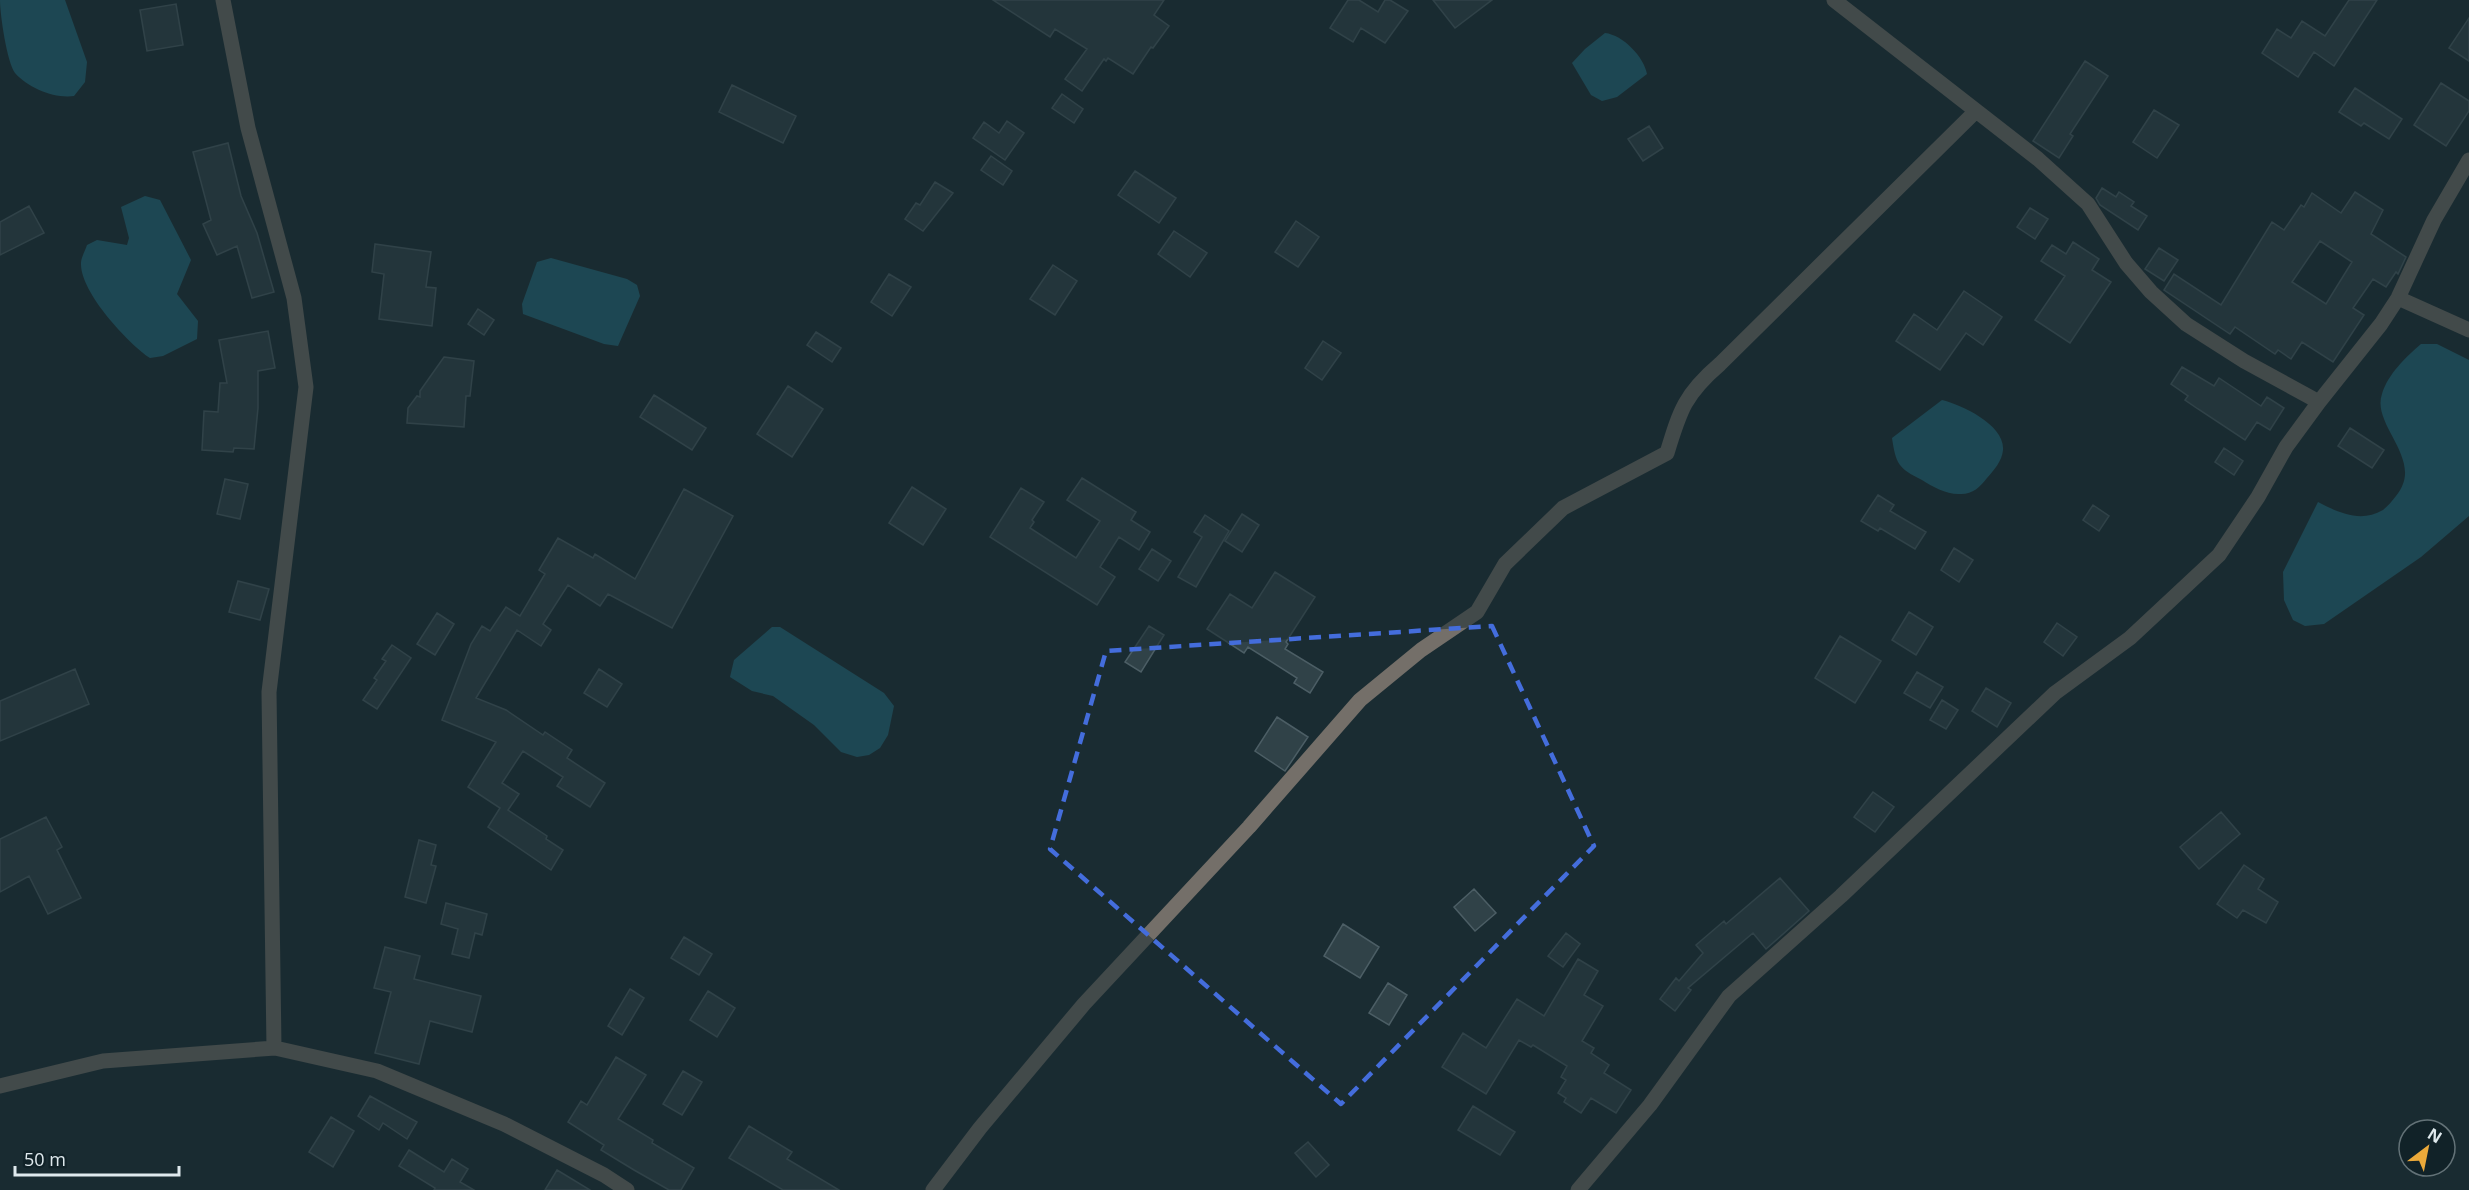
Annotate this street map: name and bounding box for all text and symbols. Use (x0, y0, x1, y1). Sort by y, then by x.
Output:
north arrow (2397, 1118, 2457, 1178)
text: N (2424, 1123, 2446, 1148)
scale bar (15, 1139, 178, 1177)
text: 50 m (24, 1147, 66, 1171)

